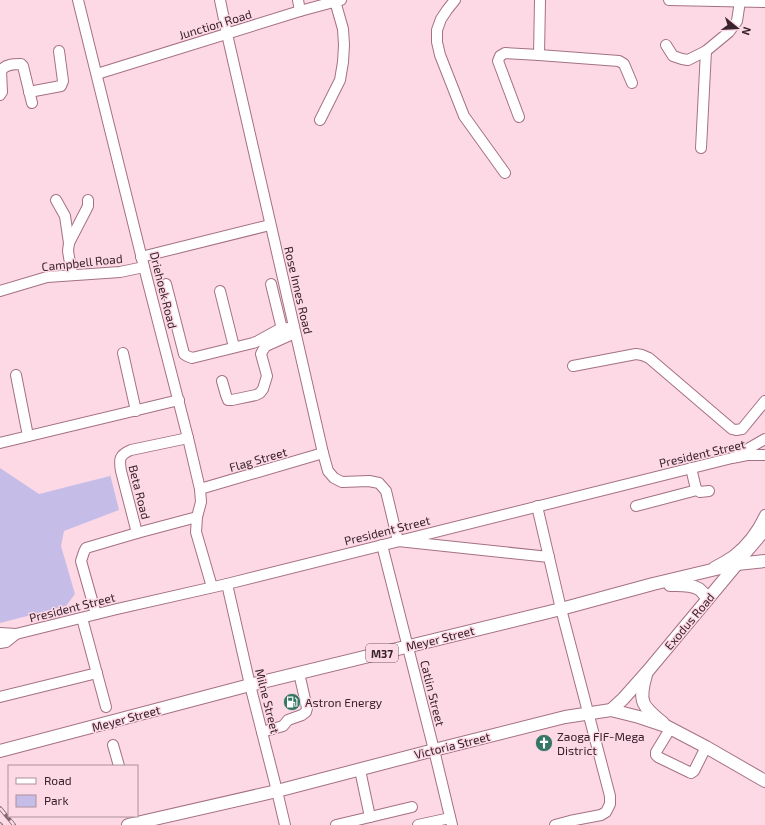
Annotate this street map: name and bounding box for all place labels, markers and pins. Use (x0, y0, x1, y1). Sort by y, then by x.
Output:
fuel station icon: Astron Energy (282, 692, 302, 712)
place label: Astron Energy (305, 695, 383, 709)
place label: Zaoga FIF-Mega District (557, 729, 645, 757)
church icon: Zaoga FIF-Mega District (534, 733, 554, 753)

